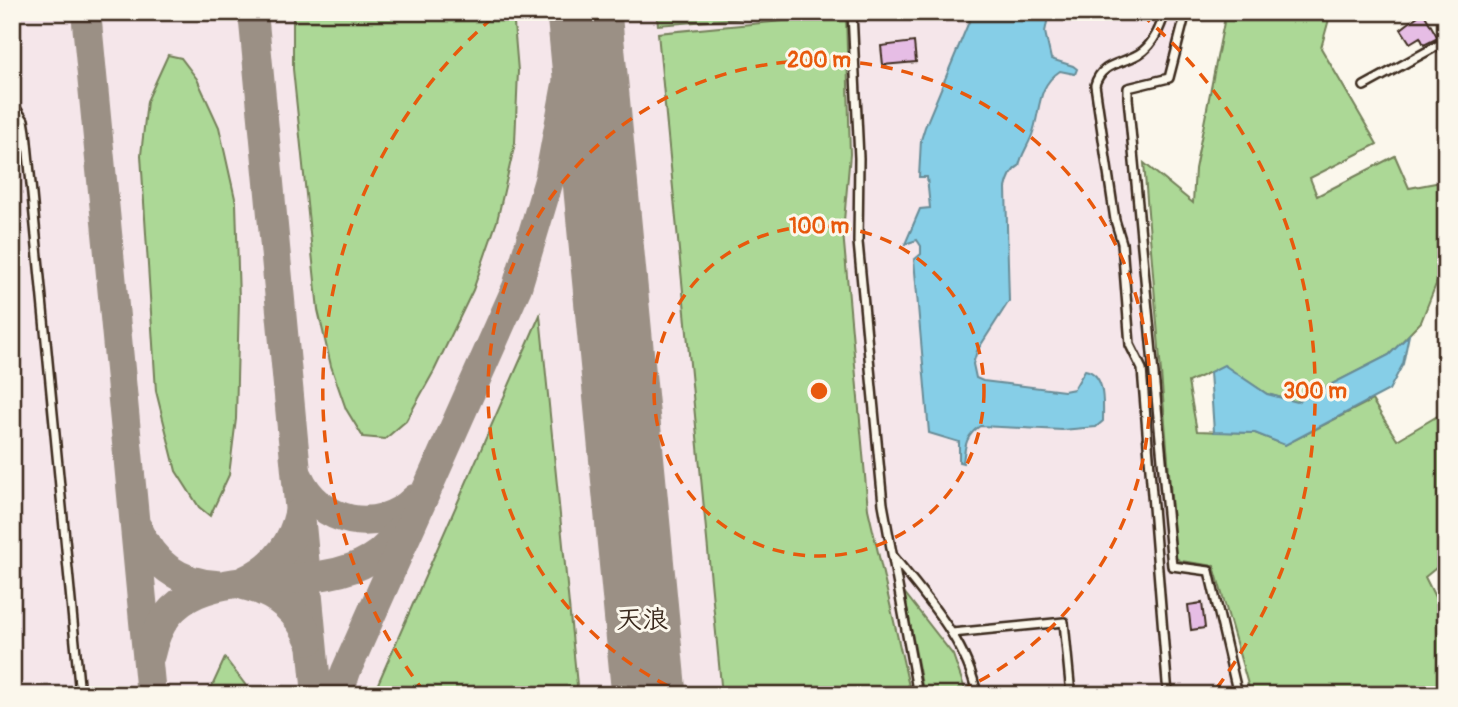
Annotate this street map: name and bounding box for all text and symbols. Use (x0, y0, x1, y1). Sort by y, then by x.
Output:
text: 200 m (787, 47, 851, 74)
text: 100 m (789, 213, 849, 240)
text: 300 m (1283, 378, 1347, 405)
centre of rings (807, 379, 831, 403)
district label: 天浪 (616, 604, 668, 636)

